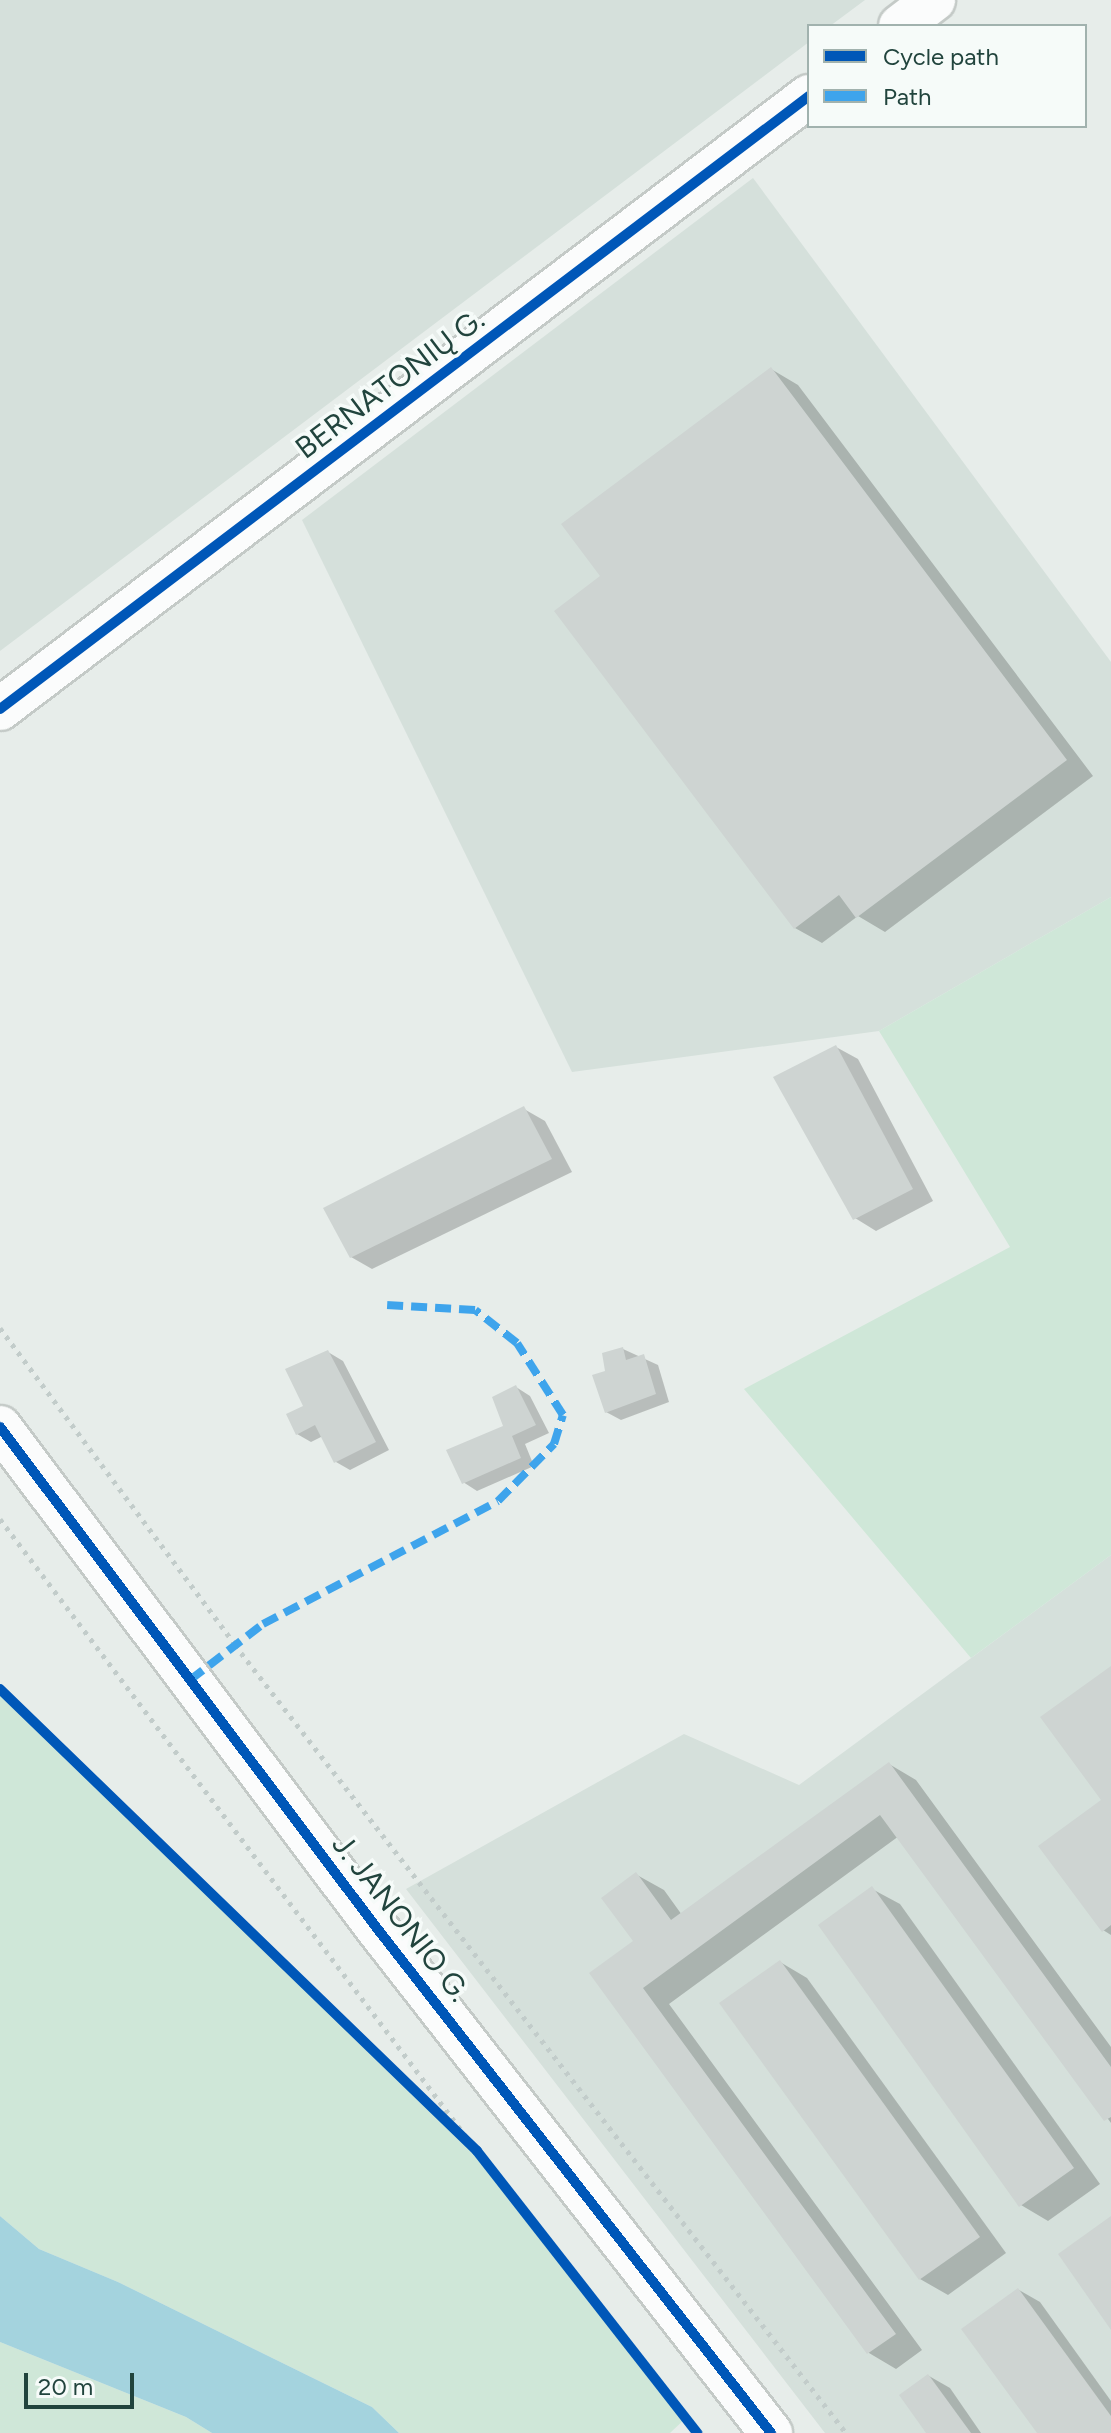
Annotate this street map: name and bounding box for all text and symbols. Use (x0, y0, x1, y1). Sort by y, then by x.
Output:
legend (807, 24, 1087, 128)
text: Cycle path (883, 42, 999, 71)
text: Path (883, 82, 931, 111)
street label: BERNATONIŲ G. (289, 301, 491, 467)
street label: J. JANONIO G. (324, 1827, 478, 2009)
scale bar (28, 2357, 138, 2407)
text: 20 m (38, 2372, 93, 2401)

